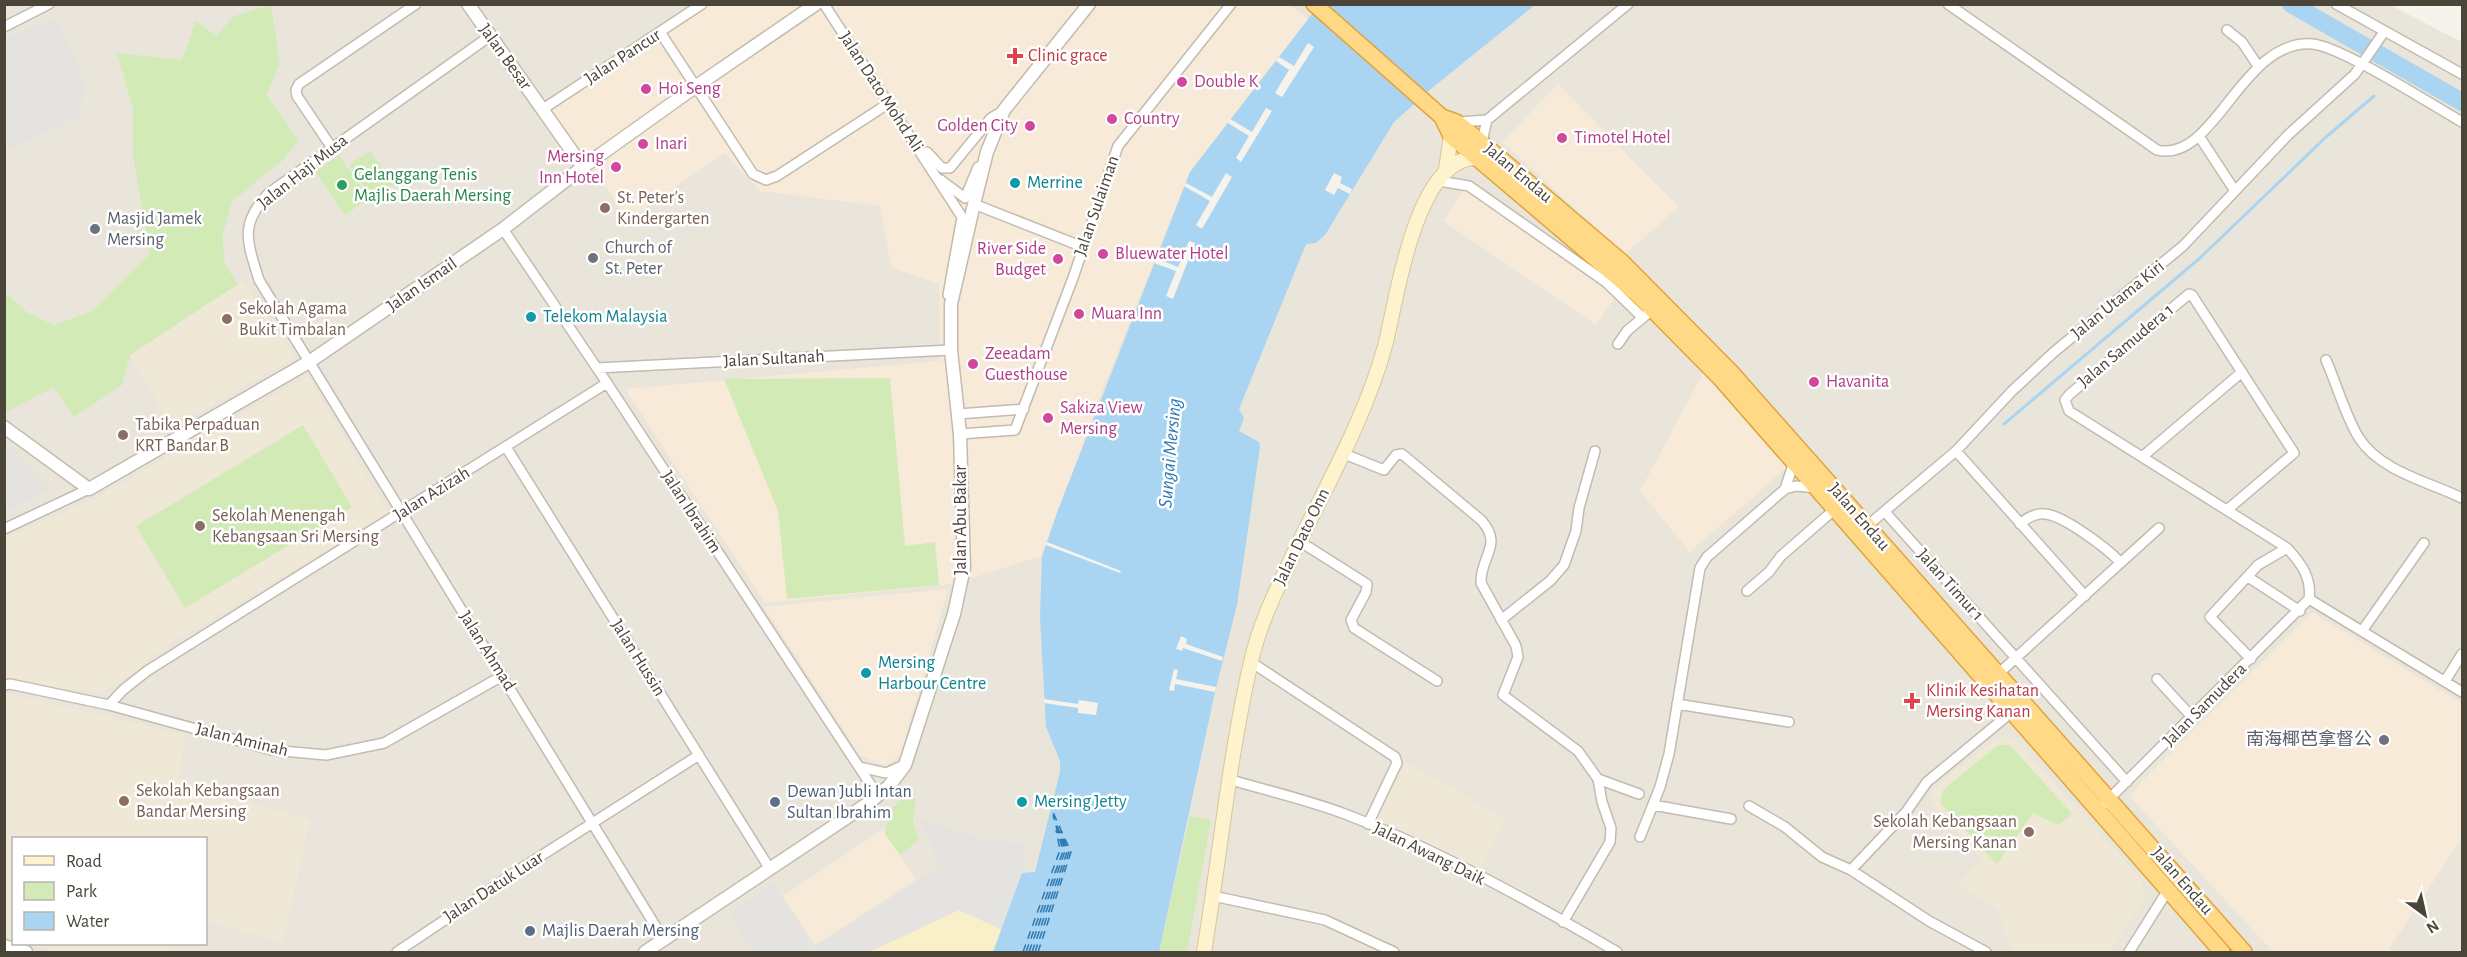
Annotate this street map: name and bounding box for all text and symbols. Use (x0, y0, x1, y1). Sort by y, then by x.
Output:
street label: Jalan Besar (475, 21, 535, 93)
street label: Jalan Pancur (582, 26, 664, 88)
street label: Jalan Dato Mohd Ali (836, 29, 926, 155)
marker: Clinic grace (1006, 47, 1024, 65)
place label: Clinic grace (1028, 47, 1108, 65)
place label: Double K (1194, 73, 1259, 91)
marker: Double K (1175, 75, 1189, 89)
place label: Hoi Seng (658, 80, 721, 98)
marker: Hoi Seng (639, 82, 653, 96)
place label: Country (1124, 110, 1180, 128)
marker: Country (1105, 112, 1119, 126)
place label: Golden City (937, 117, 1018, 135)
marker: Golden City (1023, 119, 1037, 133)
place label: Timotel Hotel (1574, 129, 1671, 147)
street label: Jalan Haji Musa (255, 131, 351, 213)
marker: Timotel Hotel (1555, 131, 1569, 145)
place label: Inari (655, 135, 687, 153)
marker: Inari (636, 137, 650, 151)
street label: Jalan Endau (1480, 139, 1556, 207)
place label: Mersing Inn Hotel (539, 148, 604, 187)
street label: Jalan Sulaiman (1071, 153, 1123, 259)
marker: Mersing Inn Hotel (609, 160, 623, 174)
place label: Gelanggang Tenis Majlis Daerah Mersing (354, 166, 511, 205)
place label: Merrine (1027, 174, 1083, 192)
marker: Merrine (1008, 176, 1022, 190)
marker: Gelanggang Tenis Majlis Daerah Mersing (335, 178, 349, 192)
place label: St. Peter's Kindergarten (617, 189, 709, 228)
marker: St. Peter's Kindergarten (598, 201, 612, 215)
place label: Masjid Jamek Mersing (107, 210, 202, 249)
marker: Masjid Jamek Mersing (88, 222, 102, 236)
place label: Church of St. Peter (605, 239, 673, 278)
place label: River Side Budget (977, 240, 1046, 279)
place label: Bluewater Hotel (1115, 245, 1228, 263)
marker: Bluewater Hotel (1096, 247, 1110, 261)
marker: Church of St. Peter (586, 251, 600, 265)
marker: River Side Budget (1051, 252, 1065, 266)
street label: Jalan Ismail (384, 254, 460, 316)
street label: Jalan Utama Kiri (2068, 257, 2168, 343)
place label: Sekolah Agama Bukit Timbalan (239, 300, 347, 339)
street label: Jalan Samudera 1 (2075, 301, 2177, 391)
place label: Muara Inn (1091, 305, 1162, 323)
marker: Muara Inn (1072, 307, 1086, 321)
place label: Telekom Malaysia (543, 308, 668, 326)
marker: Telekom Malaysia (524, 310, 538, 324)
marker: Sekolah Agama Bukit Timbalan (220, 312, 234, 326)
place label: Zeeadam Guesthouse (985, 345, 1068, 384)
street label: Jalan Sultanah (723, 347, 825, 371)
marker: Zeeadam Guesthouse (966, 357, 980, 371)
place label: Havanita (1826, 373, 1889, 391)
marker: Havanita (1807, 375, 1821, 389)
water label: Sungai Mersing (1155, 397, 1185, 509)
place label: Sakiza View Mersing (1060, 399, 1143, 438)
marker: Sakiza View Mersing (1041, 411, 1055, 425)
place label: Tabika Perpaduan KRT Bandar B (135, 416, 260, 455)
marker: Tabika Perpaduan KRT Bandar B (116, 428, 130, 442)
street label: Jalan Azizah (391, 464, 473, 524)
street label: Jalan Abu Bakar (952, 465, 970, 575)
street label: Jalan Ibrahim (658, 468, 724, 556)
street label: Jalan Endau (1825, 480, 1893, 554)
street label: Jalan Dato Onn (1271, 486, 1333, 588)
place label: Sekolah Menengah Kebangsaan Sri Mersing (212, 507, 379, 546)
marker: Sekolah Menengah Kebangsaan Sri Mersing (193, 519, 207, 533)
street label: Jalan Timur 1 (1913, 546, 1987, 624)
street label: Jalan Ahmad (456, 608, 518, 694)
street label: Jalan Hussin (607, 616, 669, 700)
place label: Mersing Harbour Centre (878, 654, 986, 693)
street label: Jalan Samudera (2160, 660, 2250, 750)
marker: Mersing Harbour Centre (859, 666, 873, 680)
place label: Klinik Kesihatan Mersing Kanan (1926, 682, 2039, 721)
marker: Klinik Kesihatan Mersing Kanan (1903, 692, 1921, 710)
street label: Jalan Aminah (194, 720, 290, 760)
place label: 南海椰芭拿督公 (2246, 729, 2372, 749)
marker: 南海椰芭拿督公 (2377, 733, 2391, 747)
place label: Sekolah Kebangsaan Bandar Mersing (136, 782, 280, 821)
place label: Dewan Jubli Intan Sultan Ibrahim (787, 783, 912, 822)
place label: Mersing Jetty (1034, 793, 1127, 811)
marker: Sekolah Kebangsaan Bandar Mersing (117, 794, 131, 808)
marker: Dewan Jubli Intan Sultan Ibrahim (768, 795, 782, 809)
marker: Mersing Jetty (1015, 795, 1029, 809)
place label: Sekolah Kebangsaan Mersing Kanan (1873, 813, 2017, 852)
street label: Jalan Awang Daik (1370, 819, 1488, 889)
marker: Sekolah Kebangsaan Mersing Kanan (2022, 825, 2036, 839)
legend (12, 837, 207, 945)
street label: Jalan Endau (2148, 844, 2216, 918)
street label: Jalan Datuk Luar (441, 848, 547, 926)
text: Road (66, 853, 102, 871)
text: Park (66, 883, 98, 901)
north arrow (2395, 885, 2455, 945)
text: Water (66, 913, 109, 931)
text: N (2424, 917, 2442, 936)
place label: Majlis Daerah Mersing (542, 922, 699, 940)
marker: Majlis Daerah Mersing (523, 924, 537, 938)

